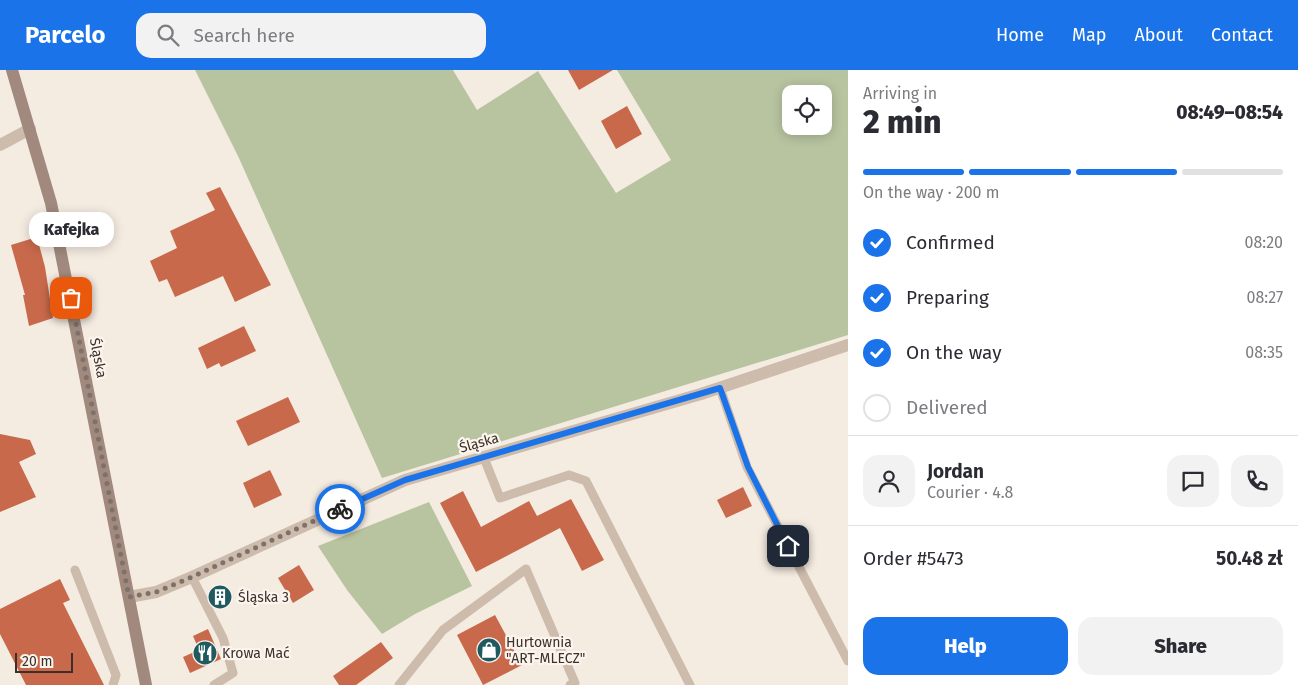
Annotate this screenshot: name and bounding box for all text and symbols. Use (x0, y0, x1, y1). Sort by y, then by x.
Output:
search box (136, 13, 486, 58)
text: Parcelo (25, 21, 106, 49)
icon: search (154, 21, 182, 49)
text: Search here (194, 24, 295, 47)
text: Home (996, 24, 1044, 46)
text: Map (1072, 24, 1106, 46)
text: About (1134, 24, 1183, 46)
text: Contact (1211, 24, 1273, 46)
text: Arriving in (863, 84, 937, 103)
map controls (782, 85, 832, 135)
button: locate (782, 85, 832, 135)
text: 08:49–08:54 (1176, 101, 1283, 124)
text: 2 min (863, 103, 941, 141)
text: On the way · 200 m (863, 183, 999, 202)
callout: Kafejka (28, 213, 114, 248)
text: Kafejka (44, 220, 99, 239)
icon: check (863, 229, 891, 257)
text: Confirmed (906, 231, 995, 254)
text: 08:20 (1245, 233, 1283, 252)
pin (50, 277, 92, 319)
icon: bag (57, 284, 85, 312)
icon: check (863, 284, 891, 312)
text: Preparing (906, 286, 989, 309)
text: 08:27 (1247, 288, 1283, 307)
street label: Śląska (86, 336, 111, 379)
icon: check (863, 339, 891, 367)
text: On the way (906, 341, 1002, 364)
text: 08:35 (1245, 343, 1283, 362)
text: Delivered (906, 396, 988, 419)
street label: Śląska (457, 428, 501, 457)
button: person (863, 455, 915, 507)
button: chat (1167, 455, 1219, 507)
button: phone (1231, 455, 1283, 507)
text: Jordan (927, 460, 984, 483)
text: Courier · 4.8 (927, 483, 1013, 502)
courier (315, 484, 365, 534)
icon: bike (326, 495, 354, 523)
pin (767, 525, 809, 567)
icon: home (774, 532, 802, 560)
text: Order #5473 (863, 547, 964, 570)
text: 50.48 zł (1216, 547, 1283, 570)
building icon: Śląska 3 (207, 584, 233, 610)
place label: Śląska 3 (238, 588, 289, 606)
button: Help (863, 617, 1068, 675)
button: Share (1078, 617, 1283, 675)
place label: Hurtownia "ART-MLECZ" (506, 634, 585, 667)
shop icon: Hurtownia "ART-MLECZ" (476, 637, 502, 663)
restaurant icon: Krowa Mać (192, 640, 218, 666)
place label: Krowa Mać (222, 645, 290, 662)
scale bar (15, 650, 72, 673)
text: 20 m (22, 653, 52, 670)

